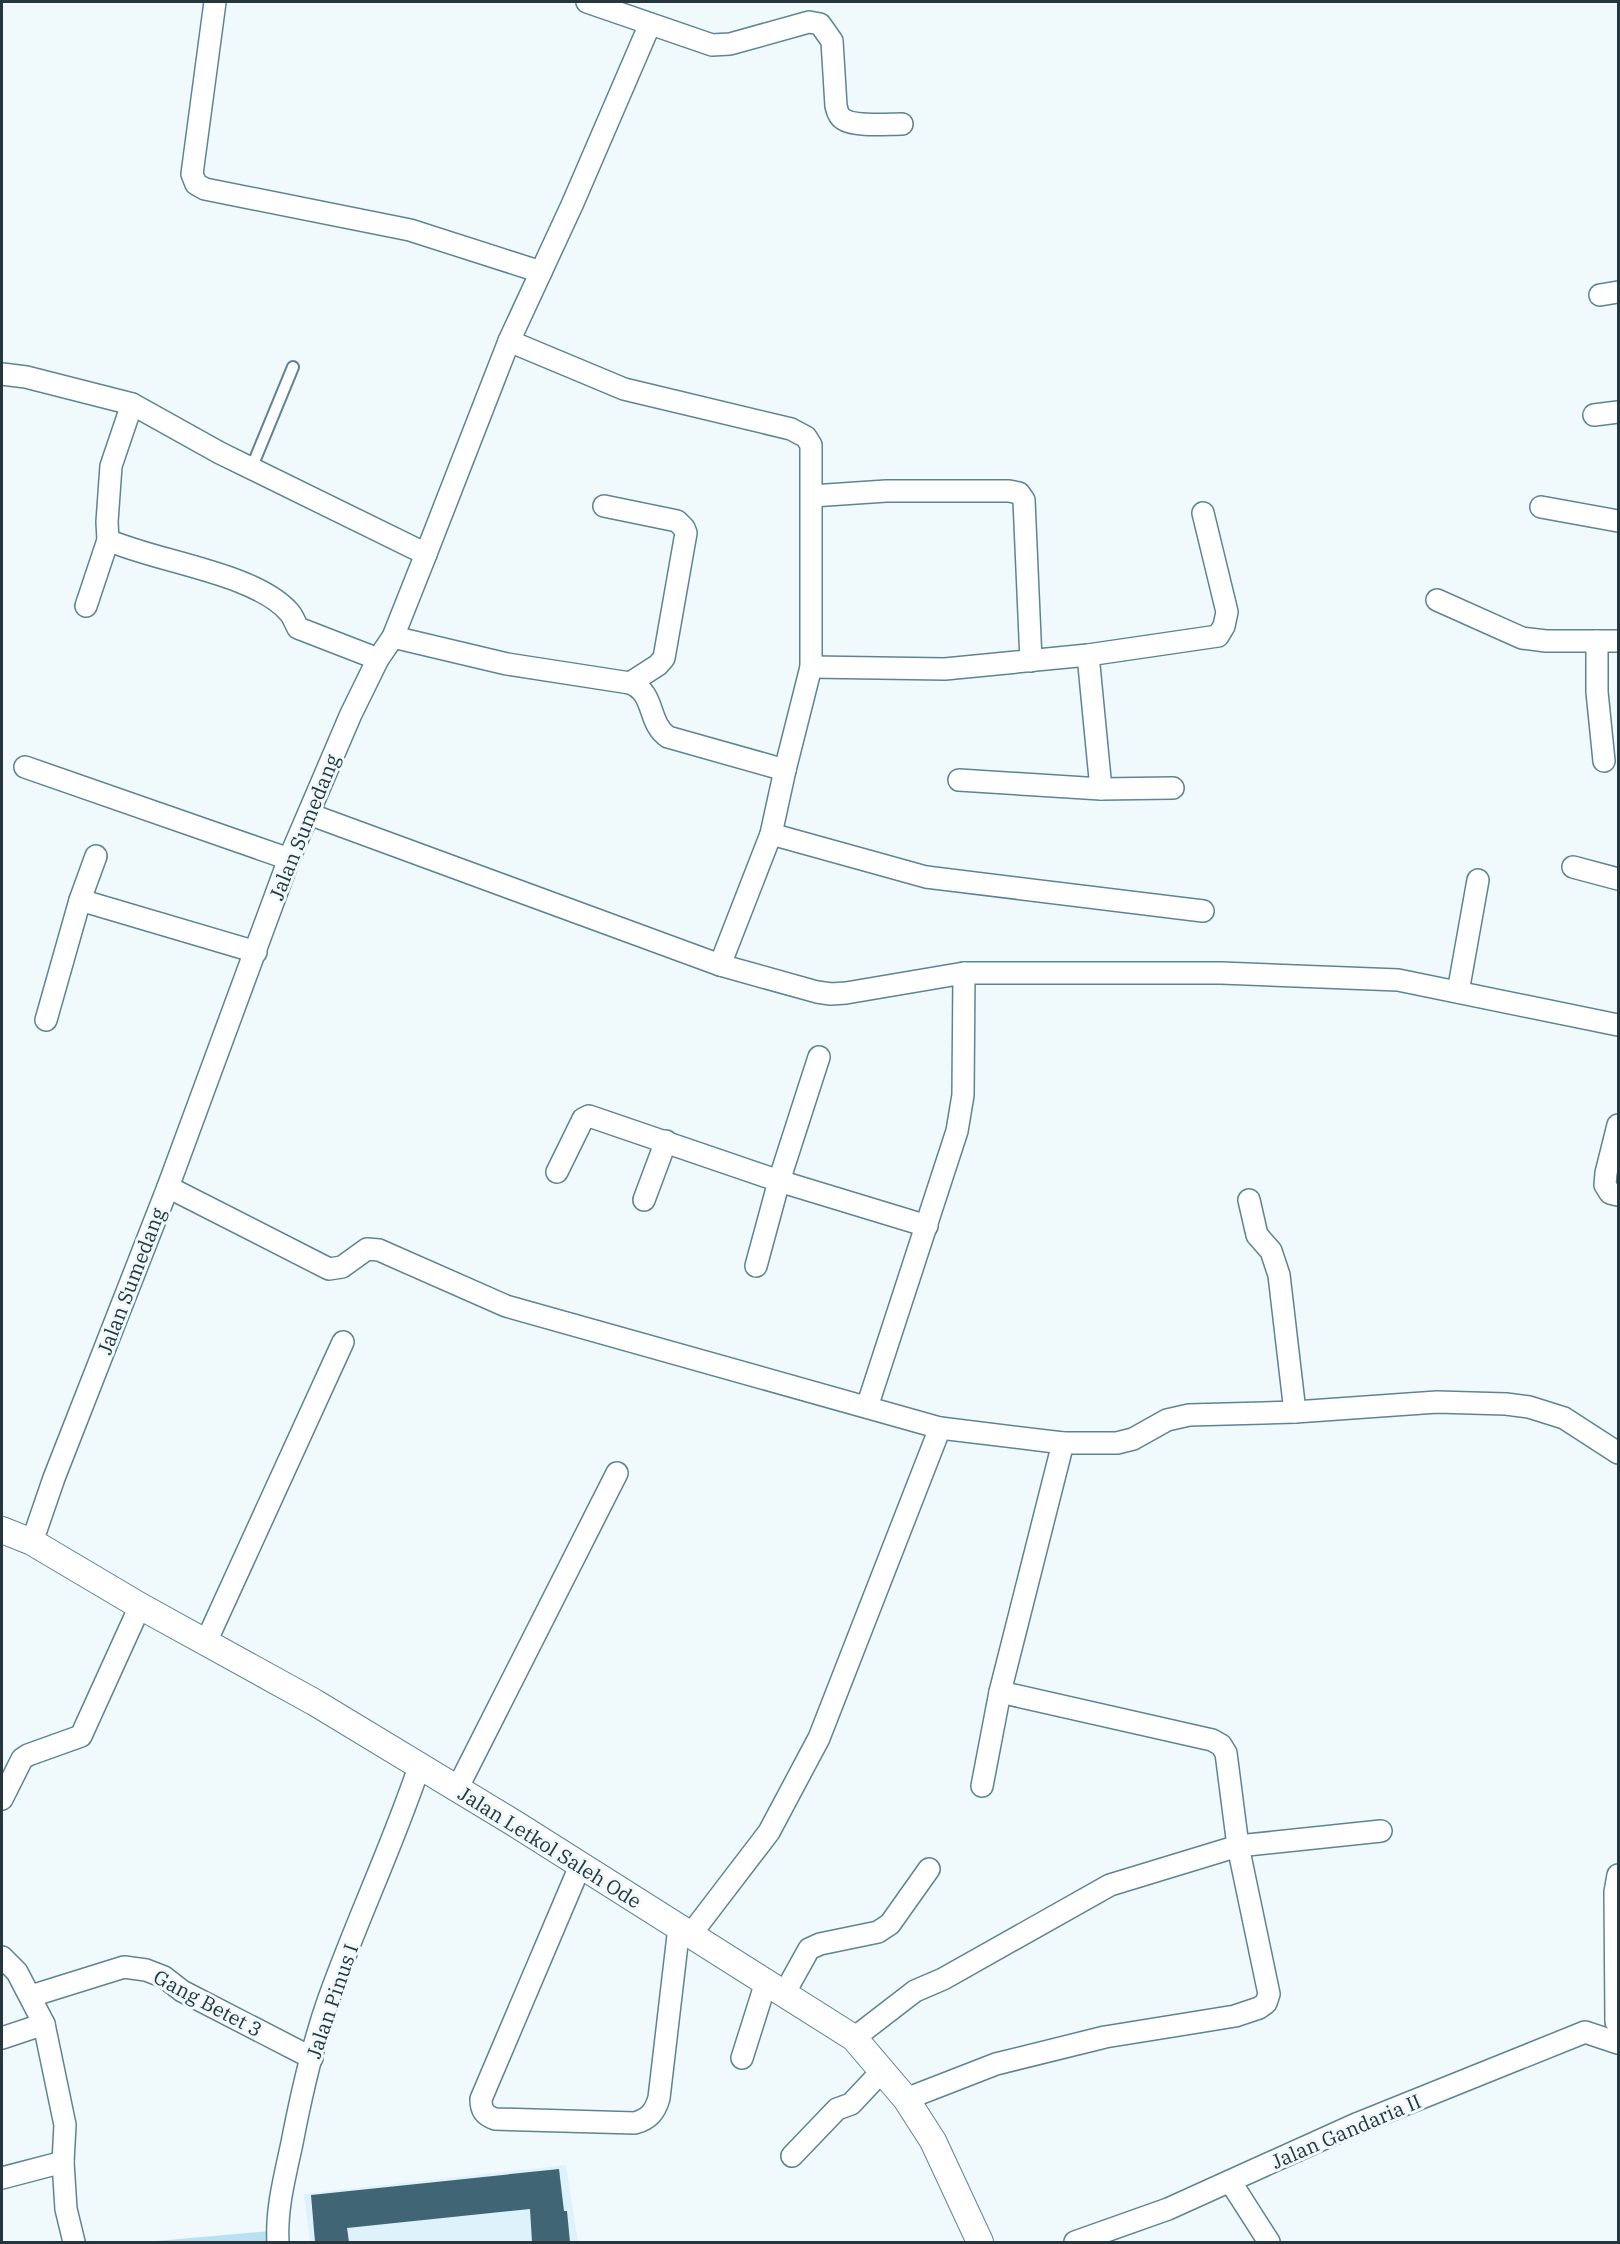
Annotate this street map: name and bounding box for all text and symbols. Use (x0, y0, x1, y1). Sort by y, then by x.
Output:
street label: Jalan Sumedang (262, 750, 346, 904)
street label: Jalan Sumedang (91, 1204, 171, 1358)
street label: Jalan Letkol Saleh Ode (453, 1780, 647, 1914)
street label: Jalan Pinus I (300, 1940, 364, 2062)
street label: Gang Betet 3 (149, 1963, 267, 2043)
street label: Jalan Gandaria II (1267, 2087, 1425, 2175)

